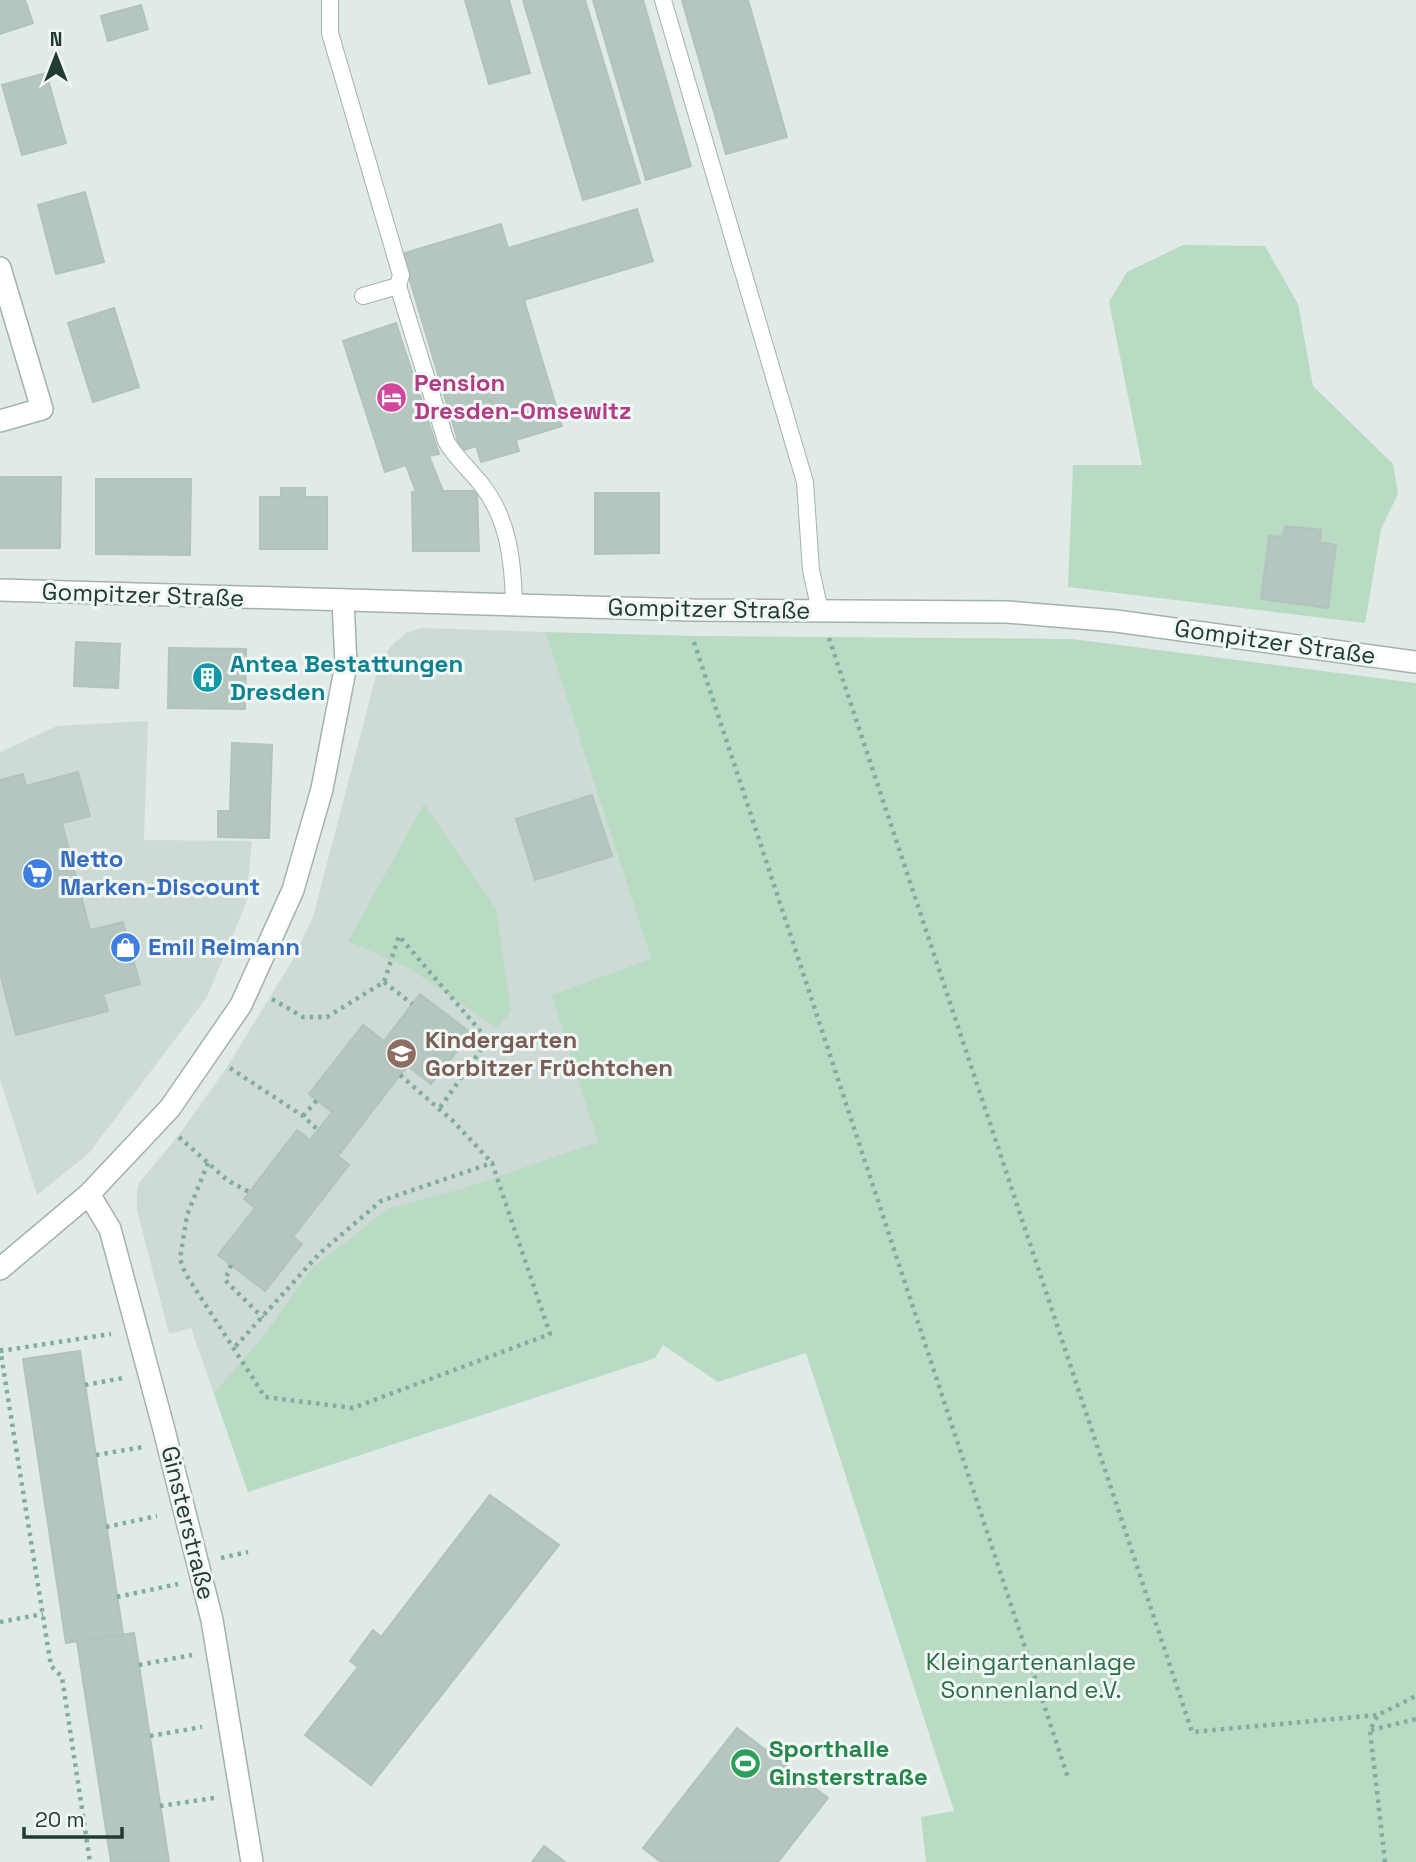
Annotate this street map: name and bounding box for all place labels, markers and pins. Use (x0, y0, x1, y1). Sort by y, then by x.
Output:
place label: Pension Dresden-Omsewitz (414, 367, 631, 426)
hotel icon: Pension Dresden-Omsewitz (374, 380, 408, 414)
place label: Antea Bestattungen Dresden (230, 648, 463, 707)
building icon: Antea Bestattungen Dresden (190, 661, 224, 695)
place label: Netto Marken-Discount (60, 843, 260, 902)
supermarket icon: Netto Marken-Discount (20, 856, 54, 890)
shop icon: Emil Reimann (108, 930, 142, 964)
place label: Emil Reimann (148, 931, 300, 962)
place label: Kindergarten Gorbitzer Früchtchen (425, 1024, 673, 1083)
school or university icon: Kindergarten Gorbitzer Früchtchen (385, 1037, 419, 1071)
place label: Sporthalle Ginsterstraße (769, 1733, 928, 1792)
sports icon: Sporthalle Ginsterstraße (729, 1746, 763, 1780)

